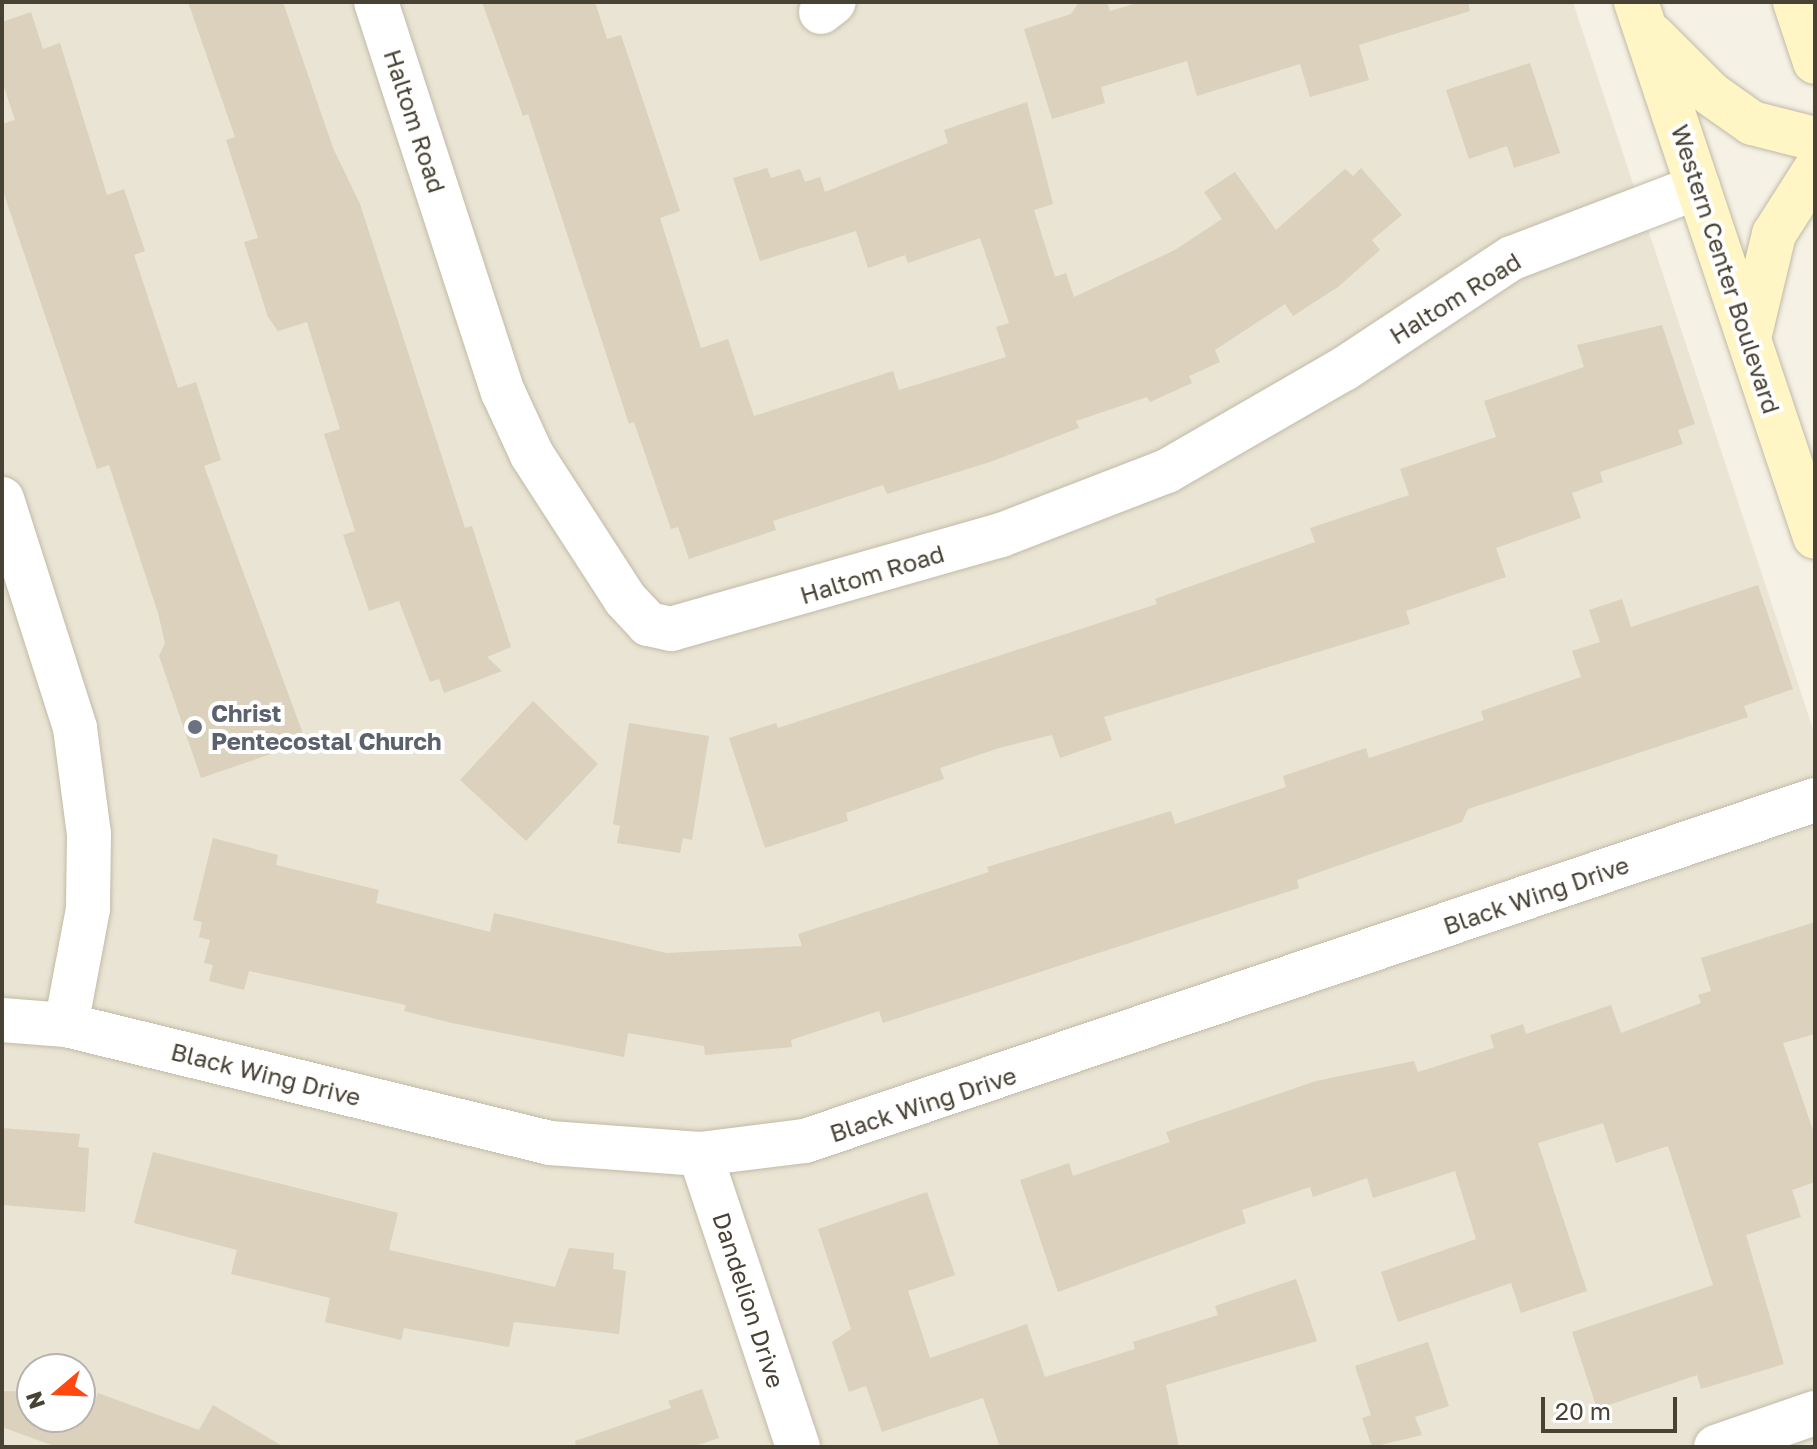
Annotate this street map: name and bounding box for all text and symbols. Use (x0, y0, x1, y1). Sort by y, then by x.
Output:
street label: Haltom Road (378, 46, 452, 196)
street label: Western Center Boulevard (1666, 121, 1786, 417)
street label: Haltom Road (1384, 246, 1526, 350)
street label: Haltom Road (797, 538, 947, 610)
place label: Christ Pentecostal Church (211, 699, 442, 755)
marker: Christ Pentecostal Church (186, 718, 204, 736)
street label: Black Wing Drive (1439, 850, 1633, 940)
street label: Black Wing Drive (168, 1037, 364, 1111)
street label: Black Wing Drive (826, 1060, 1020, 1148)
street label: Dandelion Drive (707, 1209, 791, 1391)
north arrow (16, 1353, 96, 1433)
scale bar (1545, 1381, 1681, 1431)
text: N (19, 1388, 50, 1413)
text: 20 m (1555, 1396, 1611, 1425)

